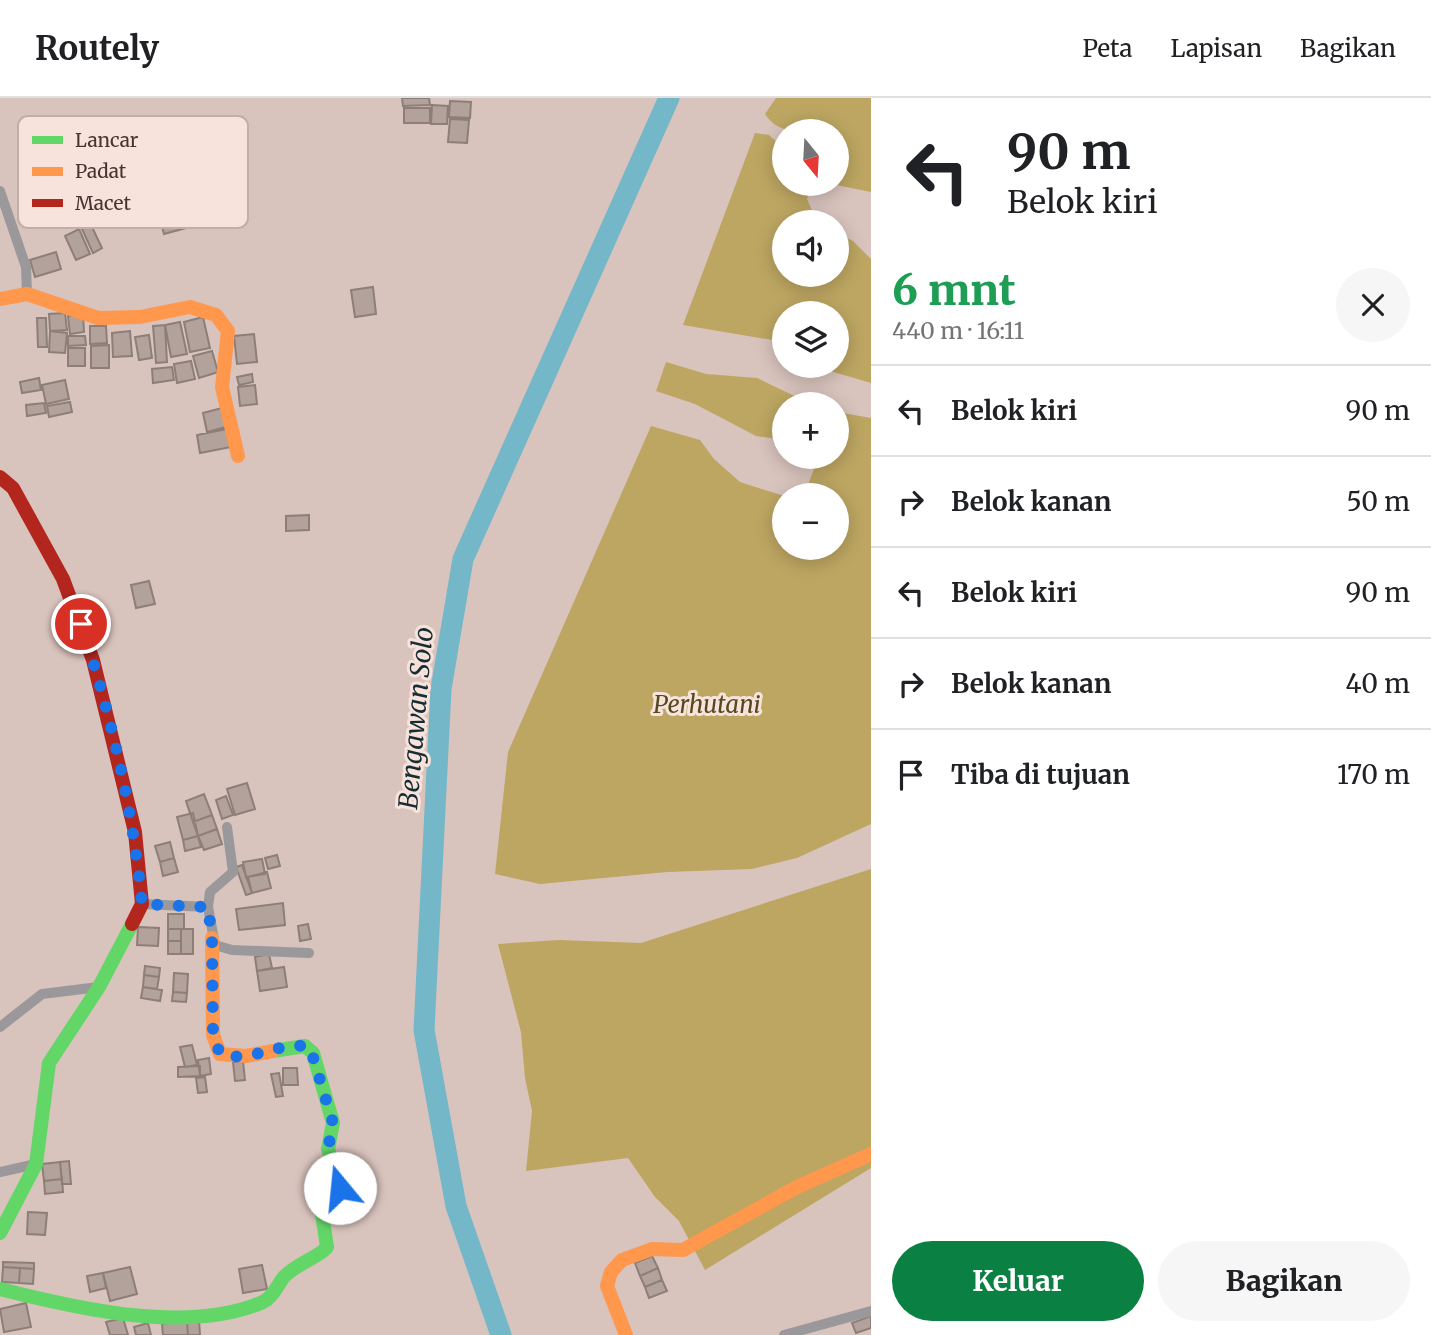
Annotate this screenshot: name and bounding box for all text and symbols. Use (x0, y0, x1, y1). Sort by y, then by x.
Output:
text: Routely (35, 28, 159, 69)
text: Peta (1082, 33, 1132, 64)
text: Lapisan (1170, 33, 1262, 64)
text: Bagikan (1300, 33, 1396, 64)
legend (18, 116, 248, 228)
north arrow (772, 119, 849, 196)
map controls (772, 119, 849, 560)
text: 90 m (1007, 121, 1131, 182)
icon: left (892, 126, 983, 217)
text: Lancar (75, 128, 139, 152)
text: Padat (75, 159, 127, 183)
text: Belok kiri (1007, 182, 1158, 222)
text: Macet (75, 191, 131, 215)
button: sound (772, 210, 849, 287)
text: 6 mnt (892, 264, 1016, 316)
button: close (1336, 268, 1410, 342)
button: layers (772, 301, 849, 378)
text: 440 m · 16:11 (892, 316, 1024, 345)
button: + (772, 392, 849, 469)
icon: left (892, 392, 930, 430)
text: Belok kiri (951, 394, 1077, 427)
text: 90 m (1346, 394, 1410, 427)
button: − (772, 483, 849, 560)
icon: right (892, 483, 930, 521)
text: Belok kanan (951, 485, 1111, 518)
text: 50 m (1346, 485, 1410, 518)
icon: left (892, 574, 930, 612)
text: Belok kiri (951, 576, 1077, 609)
text: 90 m (1346, 576, 1410, 609)
pin (51, 594, 111, 654)
icon: arrive (62, 605, 100, 643)
water label: Bengawan Solo (391, 625, 440, 810)
icon: right (892, 665, 930, 703)
text: Belok kanan (951, 667, 1111, 700)
text: 40 m (1346, 667, 1410, 700)
park label: Perhutani (653, 689, 761, 720)
icon: arrive (892, 756, 930, 794)
text: Tiba di tujuan (951, 758, 1130, 791)
text: 170 m (1337, 758, 1410, 791)
position arrow (303, 1151, 377, 1225)
button: Keluar (892, 1241, 1144, 1321)
button: Bagikan (1158, 1241, 1410, 1321)

